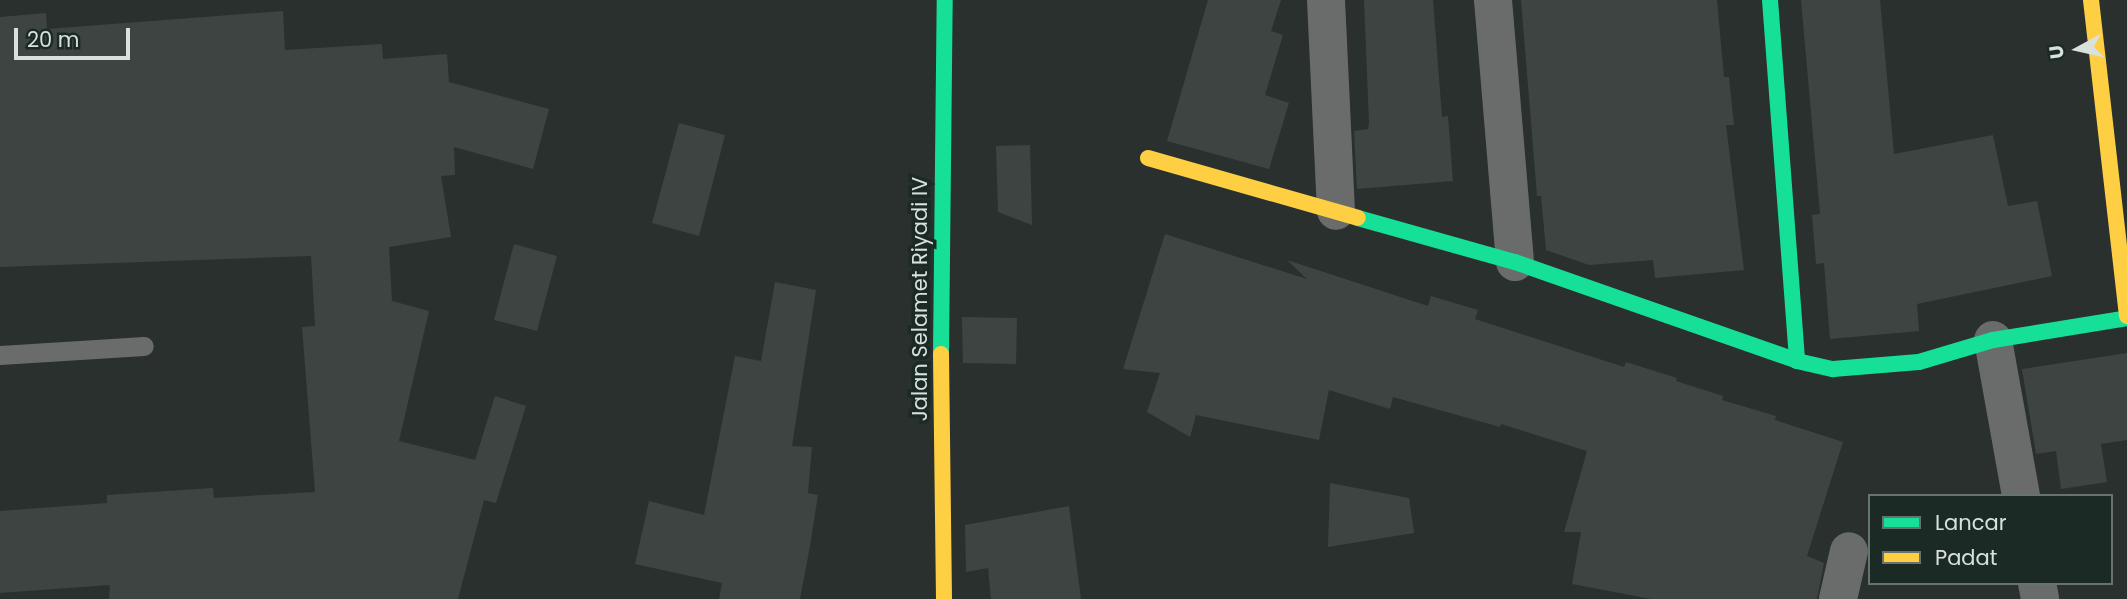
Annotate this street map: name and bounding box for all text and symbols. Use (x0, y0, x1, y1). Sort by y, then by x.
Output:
scale bar (18, 14, 133, 58)
north arrow (2043, 14, 2113, 84)
text: 20 m (27, 25, 80, 54)
text: U (2042, 43, 2071, 61)
street label: Jalan Selamet Riyadi IV (907, 177, 933, 421)
legend (1868, 494, 2113, 585)
text: Lancar (1935, 508, 2006, 537)
text: Padat (1935, 543, 1997, 572)

